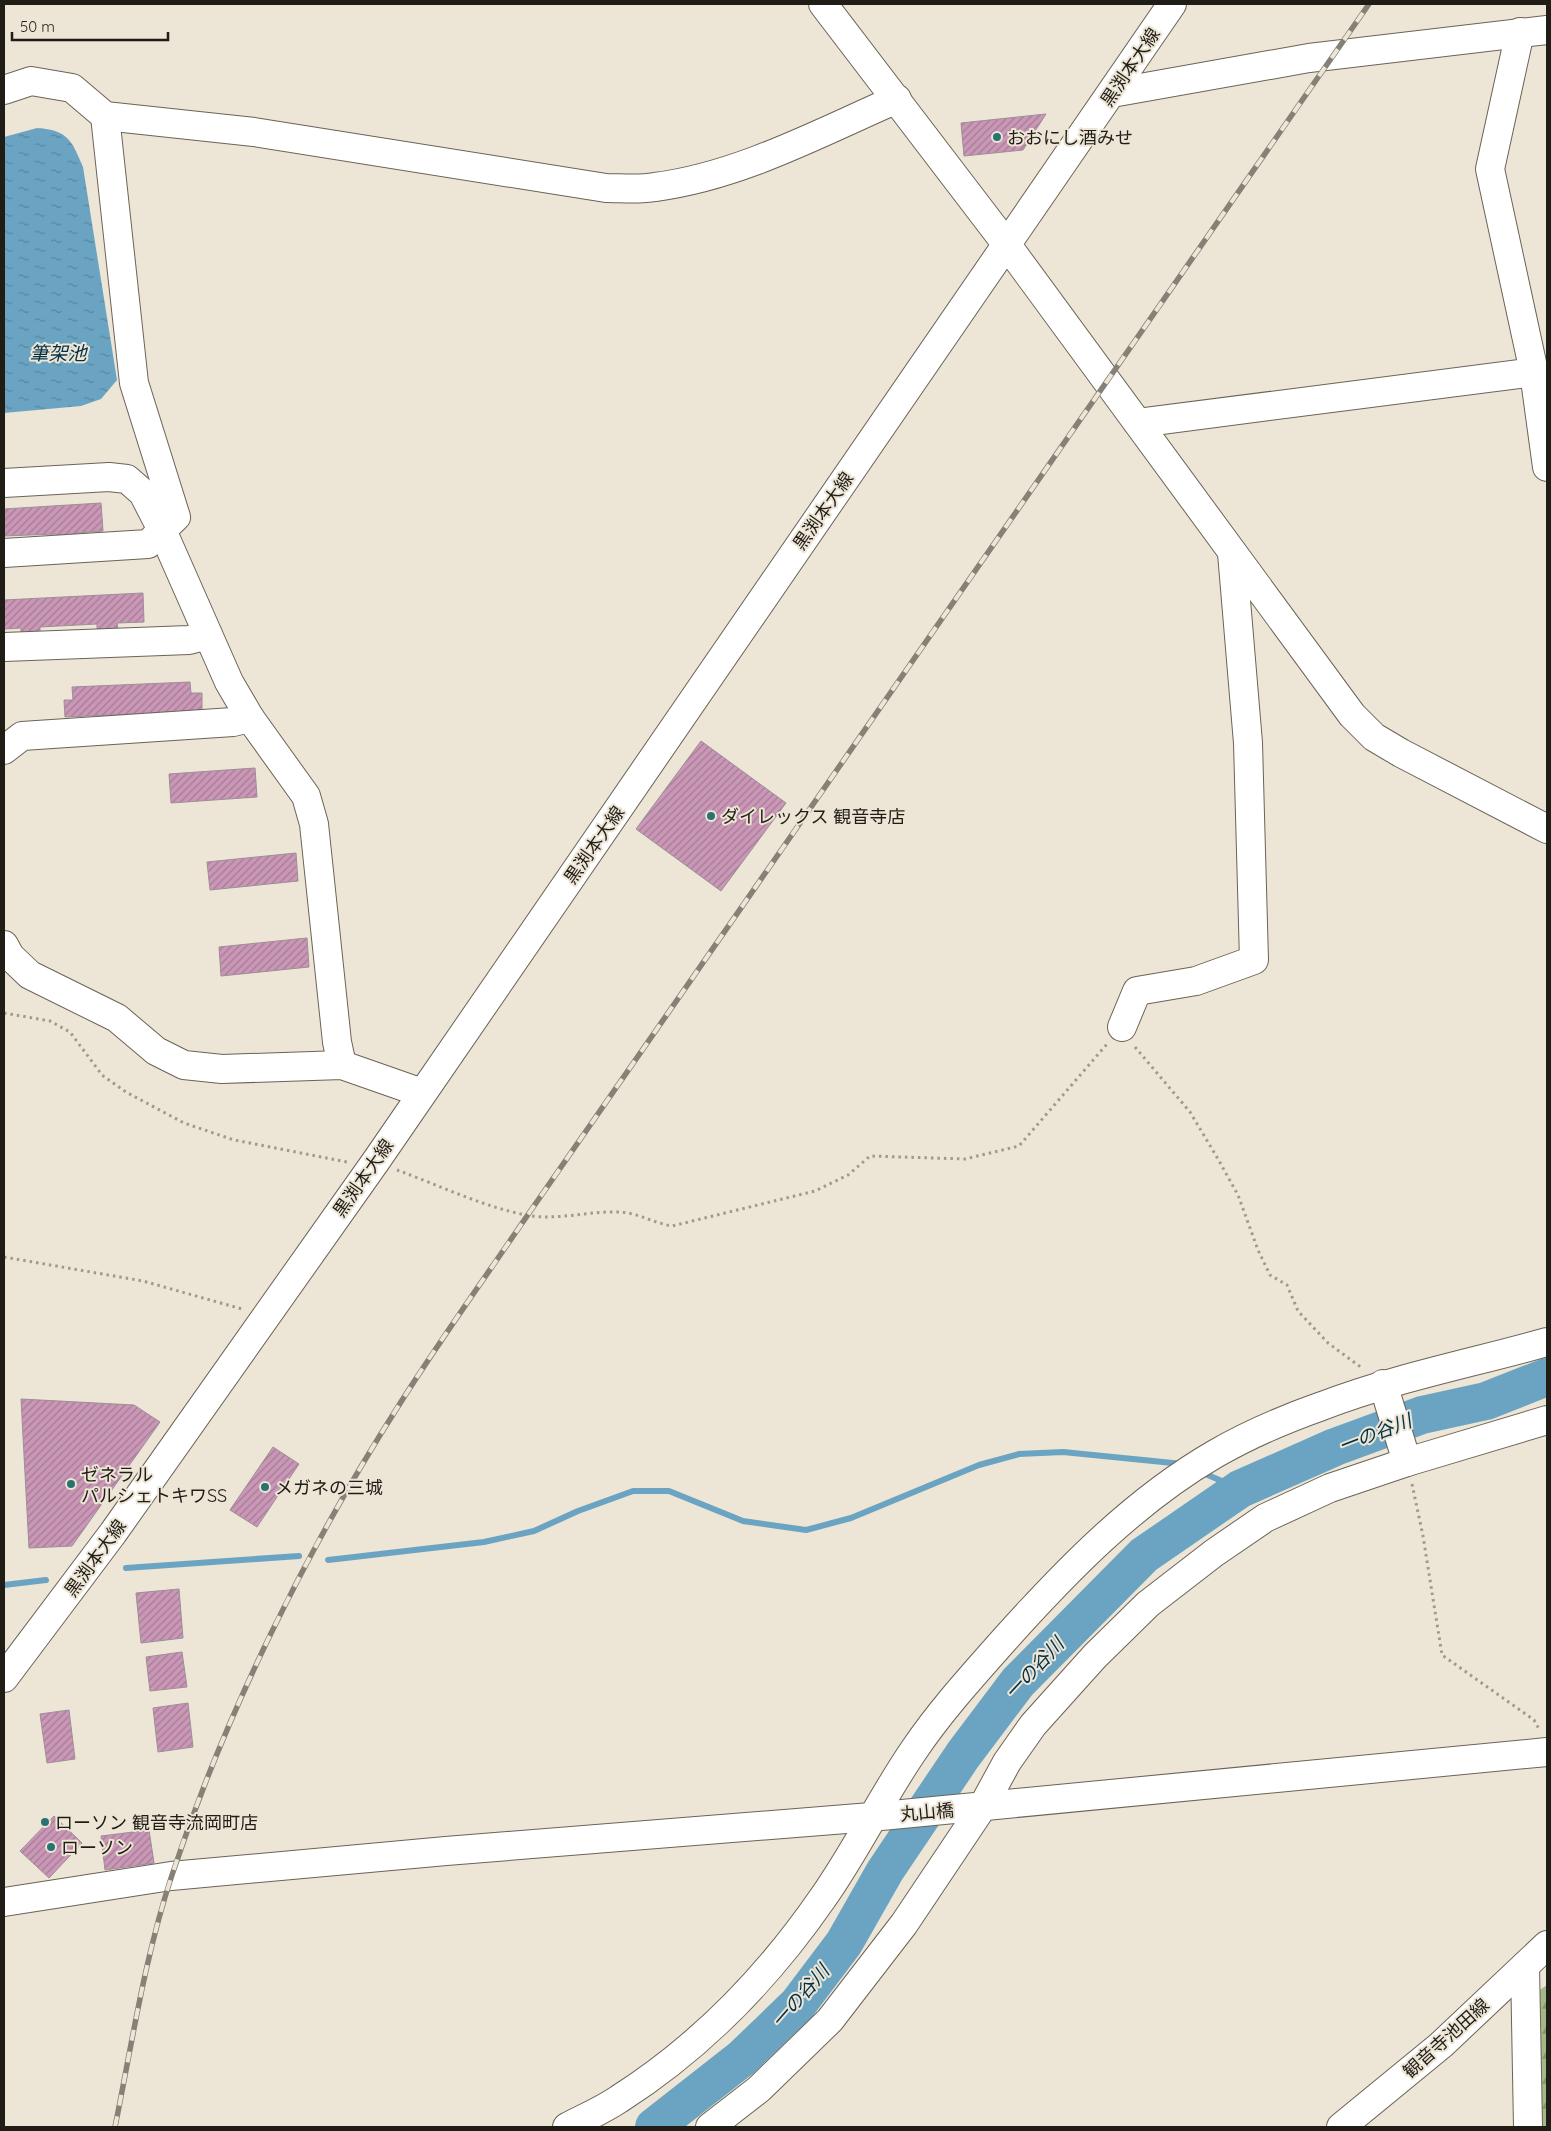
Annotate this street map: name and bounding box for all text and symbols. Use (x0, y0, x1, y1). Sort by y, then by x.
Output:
scale bar (12, 10, 169, 42)
text: 50 m (20, 17, 55, 36)
street label: 黒渕本大線 (1095, 23, 1165, 111)
place label: おおにし酒みせ (1007, 126, 1133, 149)
marker: おおにし酒みせ (991, 131, 1003, 143)
water label: 筆架池 (29, 341, 88, 365)
street label: 黒渕本大線 (788, 468, 858, 554)
street label: 黒渕本大線 (559, 802, 629, 888)
place label: ダイレックス 観音寺店 (721, 805, 905, 828)
marker: ダイレックス 観音寺店 (705, 810, 717, 822)
street label: 黒渕本大線 (328, 1135, 398, 1221)
water label: 一の谷川 (1335, 1407, 1417, 1458)
place label: ゼネラル パルシェトキワSS (81, 1463, 227, 1507)
place label: メガネの三城 (275, 1476, 383, 1499)
marker: ゼネラル パルシェトキワSS (65, 1478, 77, 1490)
marker: メガネの三城 (259, 1481, 271, 1493)
street label: 黒渕本大線 (59, 1515, 131, 1601)
water label: 一の谷川 (999, 1631, 1070, 1704)
street label: 丸山橋 (899, 1798, 955, 1826)
place label: ローソン 観音寺流岡町店 (55, 1811, 258, 1834)
marker: ローソン 観音寺流岡町店 (39, 1816, 51, 1828)
place label: ローソン (61, 1836, 133, 1859)
marker: ローソン (45, 1841, 57, 1853)
water label: 一の谷川 (766, 1958, 835, 2033)
street label: 観音寺池田線 (1398, 1993, 1494, 2083)

